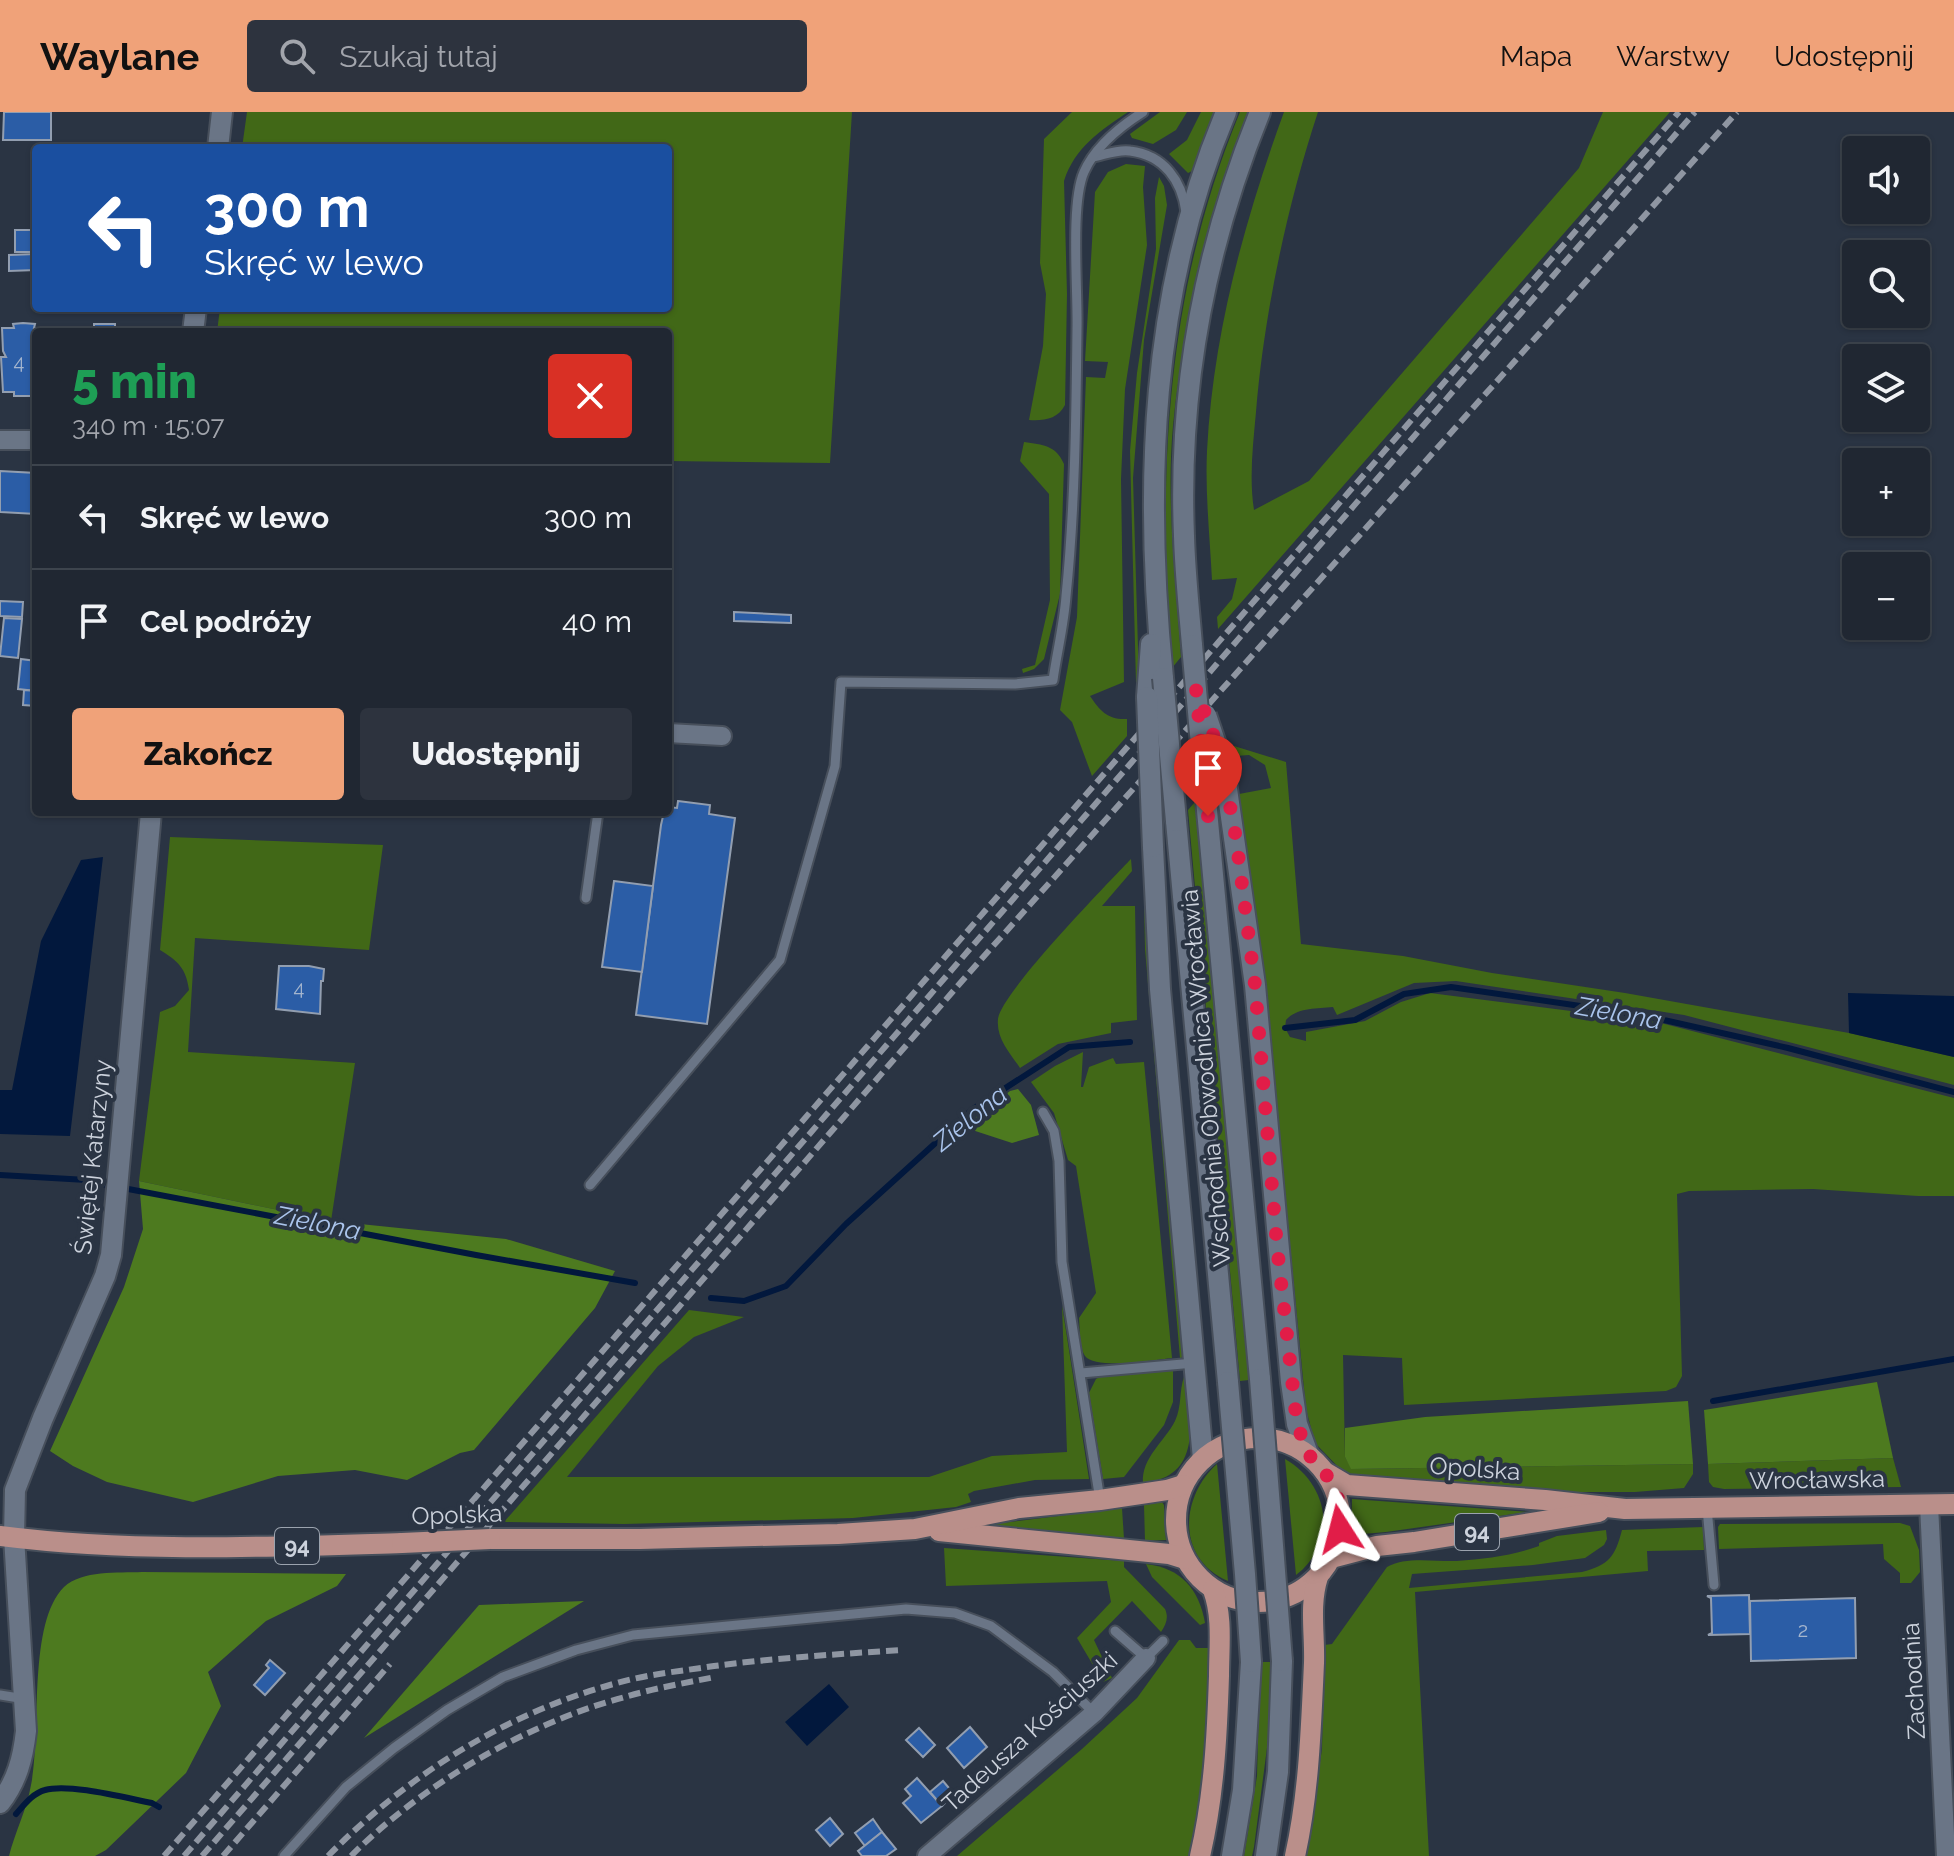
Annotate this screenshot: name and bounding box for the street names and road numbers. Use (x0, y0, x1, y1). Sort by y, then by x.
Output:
street label: Wschodnia Obwodnica Wrocławia (1175, 888, 1236, 1268)
street label: Świętej Katarzyny (68, 1058, 117, 1256)
street label: Opolska (1429, 1451, 1521, 1486)
street label: Wrocławska (1749, 1464, 1885, 1495)
street label: Opolska (411, 1498, 503, 1531)
road number: 94 (1455, 1514, 1499, 1550)
road number: 94 (275, 1528, 319, 1564)
street label: Zachodnia (1896, 1622, 1931, 1740)
street label: Tadeusza Kościuszki (936, 1645, 1123, 1818)

